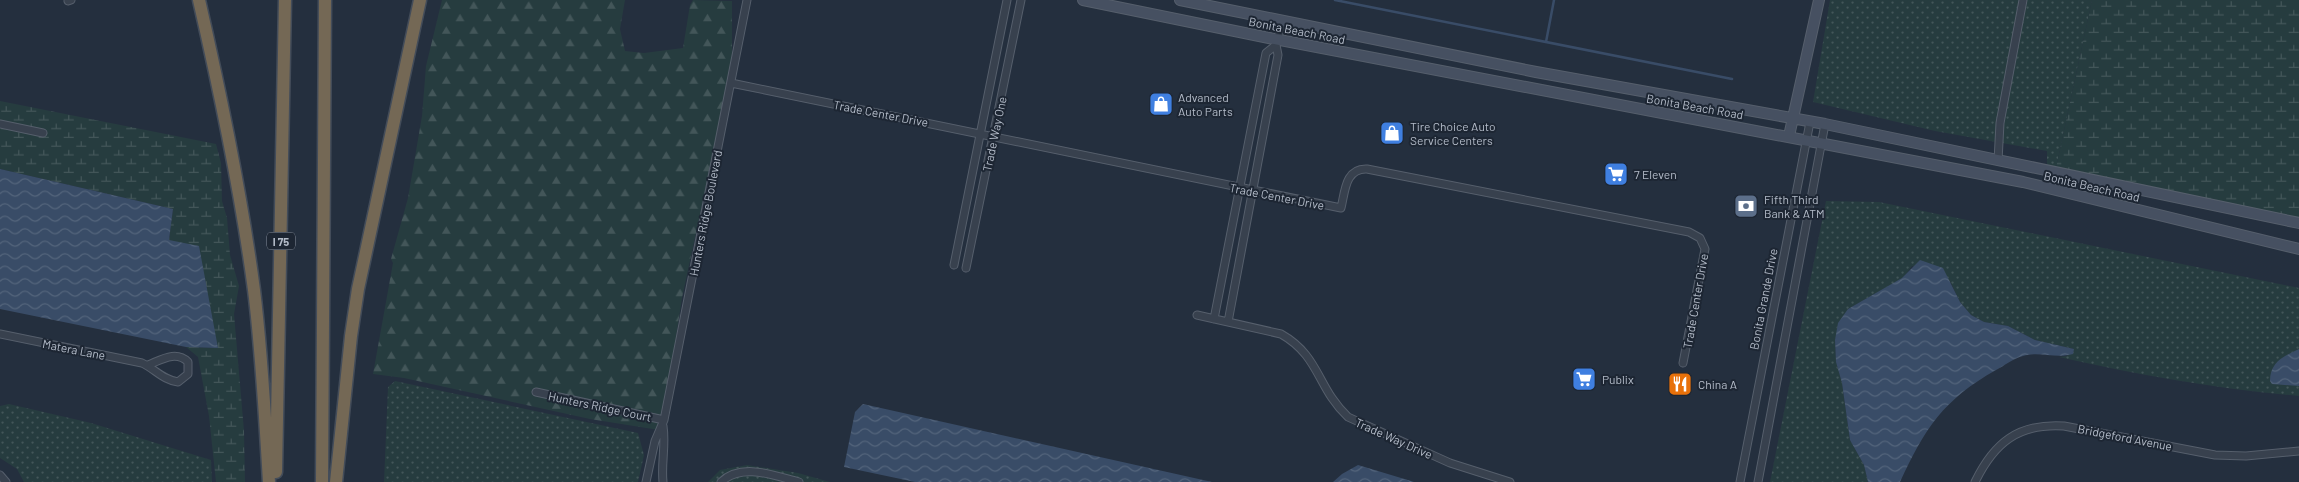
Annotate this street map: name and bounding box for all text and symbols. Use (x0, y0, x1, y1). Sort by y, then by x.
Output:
street label: Bonita Beach Road (1248, 14, 1346, 46)
place label: Advanced Auto Parts (1178, 90, 1233, 118)
shop icon: Advanced Auto Parts (1148, 91, 1174, 117)
street label: Bonita Beach Road (1645, 91, 1745, 121)
street label: Trade Way One (979, 95, 1009, 173)
street label: Trade Center Drive (832, 97, 930, 129)
place label: Tire Choice Auto Service Centers (1410, 119, 1496, 147)
shop icon: Tire Choice Auto Service Centers (1379, 120, 1405, 146)
street label: Hunters Ridge Boulevard (686, 149, 724, 277)
supermarket icon: 7 Eleven (1603, 161, 1629, 187)
place label: 7 Eleven (1634, 167, 1677, 181)
street label: Bonita Beach Road (2043, 168, 2141, 204)
street label: Trade Center Drive (1228, 180, 1326, 212)
place label: Fifth Third Bank & ATM (1764, 192, 1825, 220)
bank icon: Fifth Third Bank & ATM (1733, 193, 1759, 219)
road number: I 75 (267, 232, 295, 250)
street label: Bonita Grande Drive (1746, 247, 1780, 351)
street label: Trade Center Drive (1680, 252, 1710, 350)
street label: Matera Lane (41, 336, 107, 362)
supermarket icon: Publix (1571, 366, 1597, 392)
restaurant icon: China A (1667, 371, 1693, 397)
place label: Publix (1602, 372, 1634, 386)
place label: China A (1698, 377, 1737, 391)
street label: Hunters Ridge Court (547, 388, 653, 424)
street label: Trade Way Drive (1353, 415, 1435, 461)
street label: Bridgeford Avenue (2077, 421, 2173, 453)

